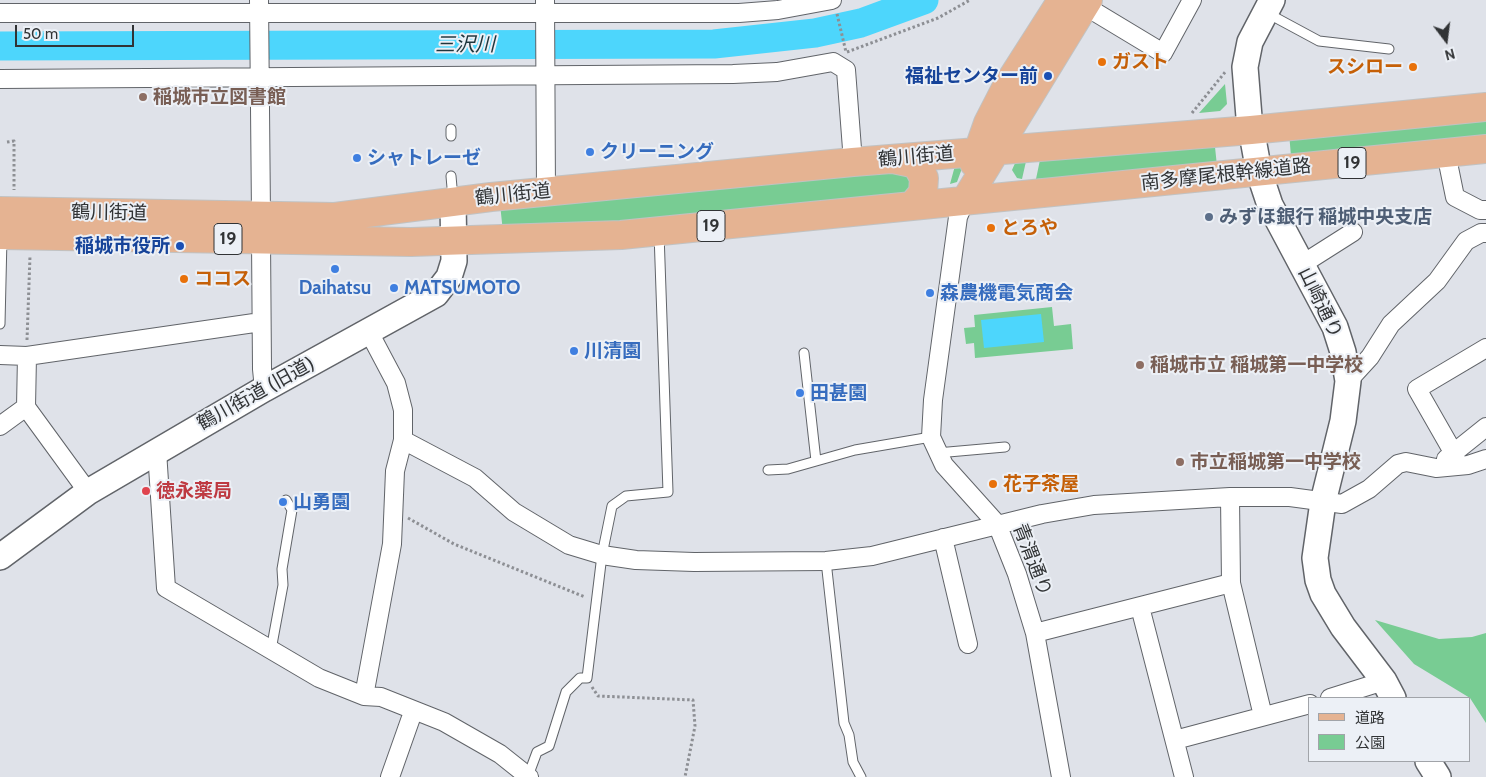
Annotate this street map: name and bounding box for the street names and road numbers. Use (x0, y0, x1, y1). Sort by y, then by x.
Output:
street label: 鶴川街道 (877, 142, 955, 172)
road number: 19 (1338, 148, 1366, 178)
street label: 南多摩尾根幹線道路 (1140, 155, 1312, 195)
street label: 鶴川街道 (474, 180, 552, 210)
street label: 鶴川街道 (71, 201, 147, 225)
road number: 19 (697, 210, 725, 242)
road number: 19 (214, 223, 242, 254)
street label: 山崎通り (1293, 264, 1347, 342)
street label: 鶴川街道 (旧道) (194, 352, 318, 436)
street label: 青渭通り (1008, 520, 1056, 600)

